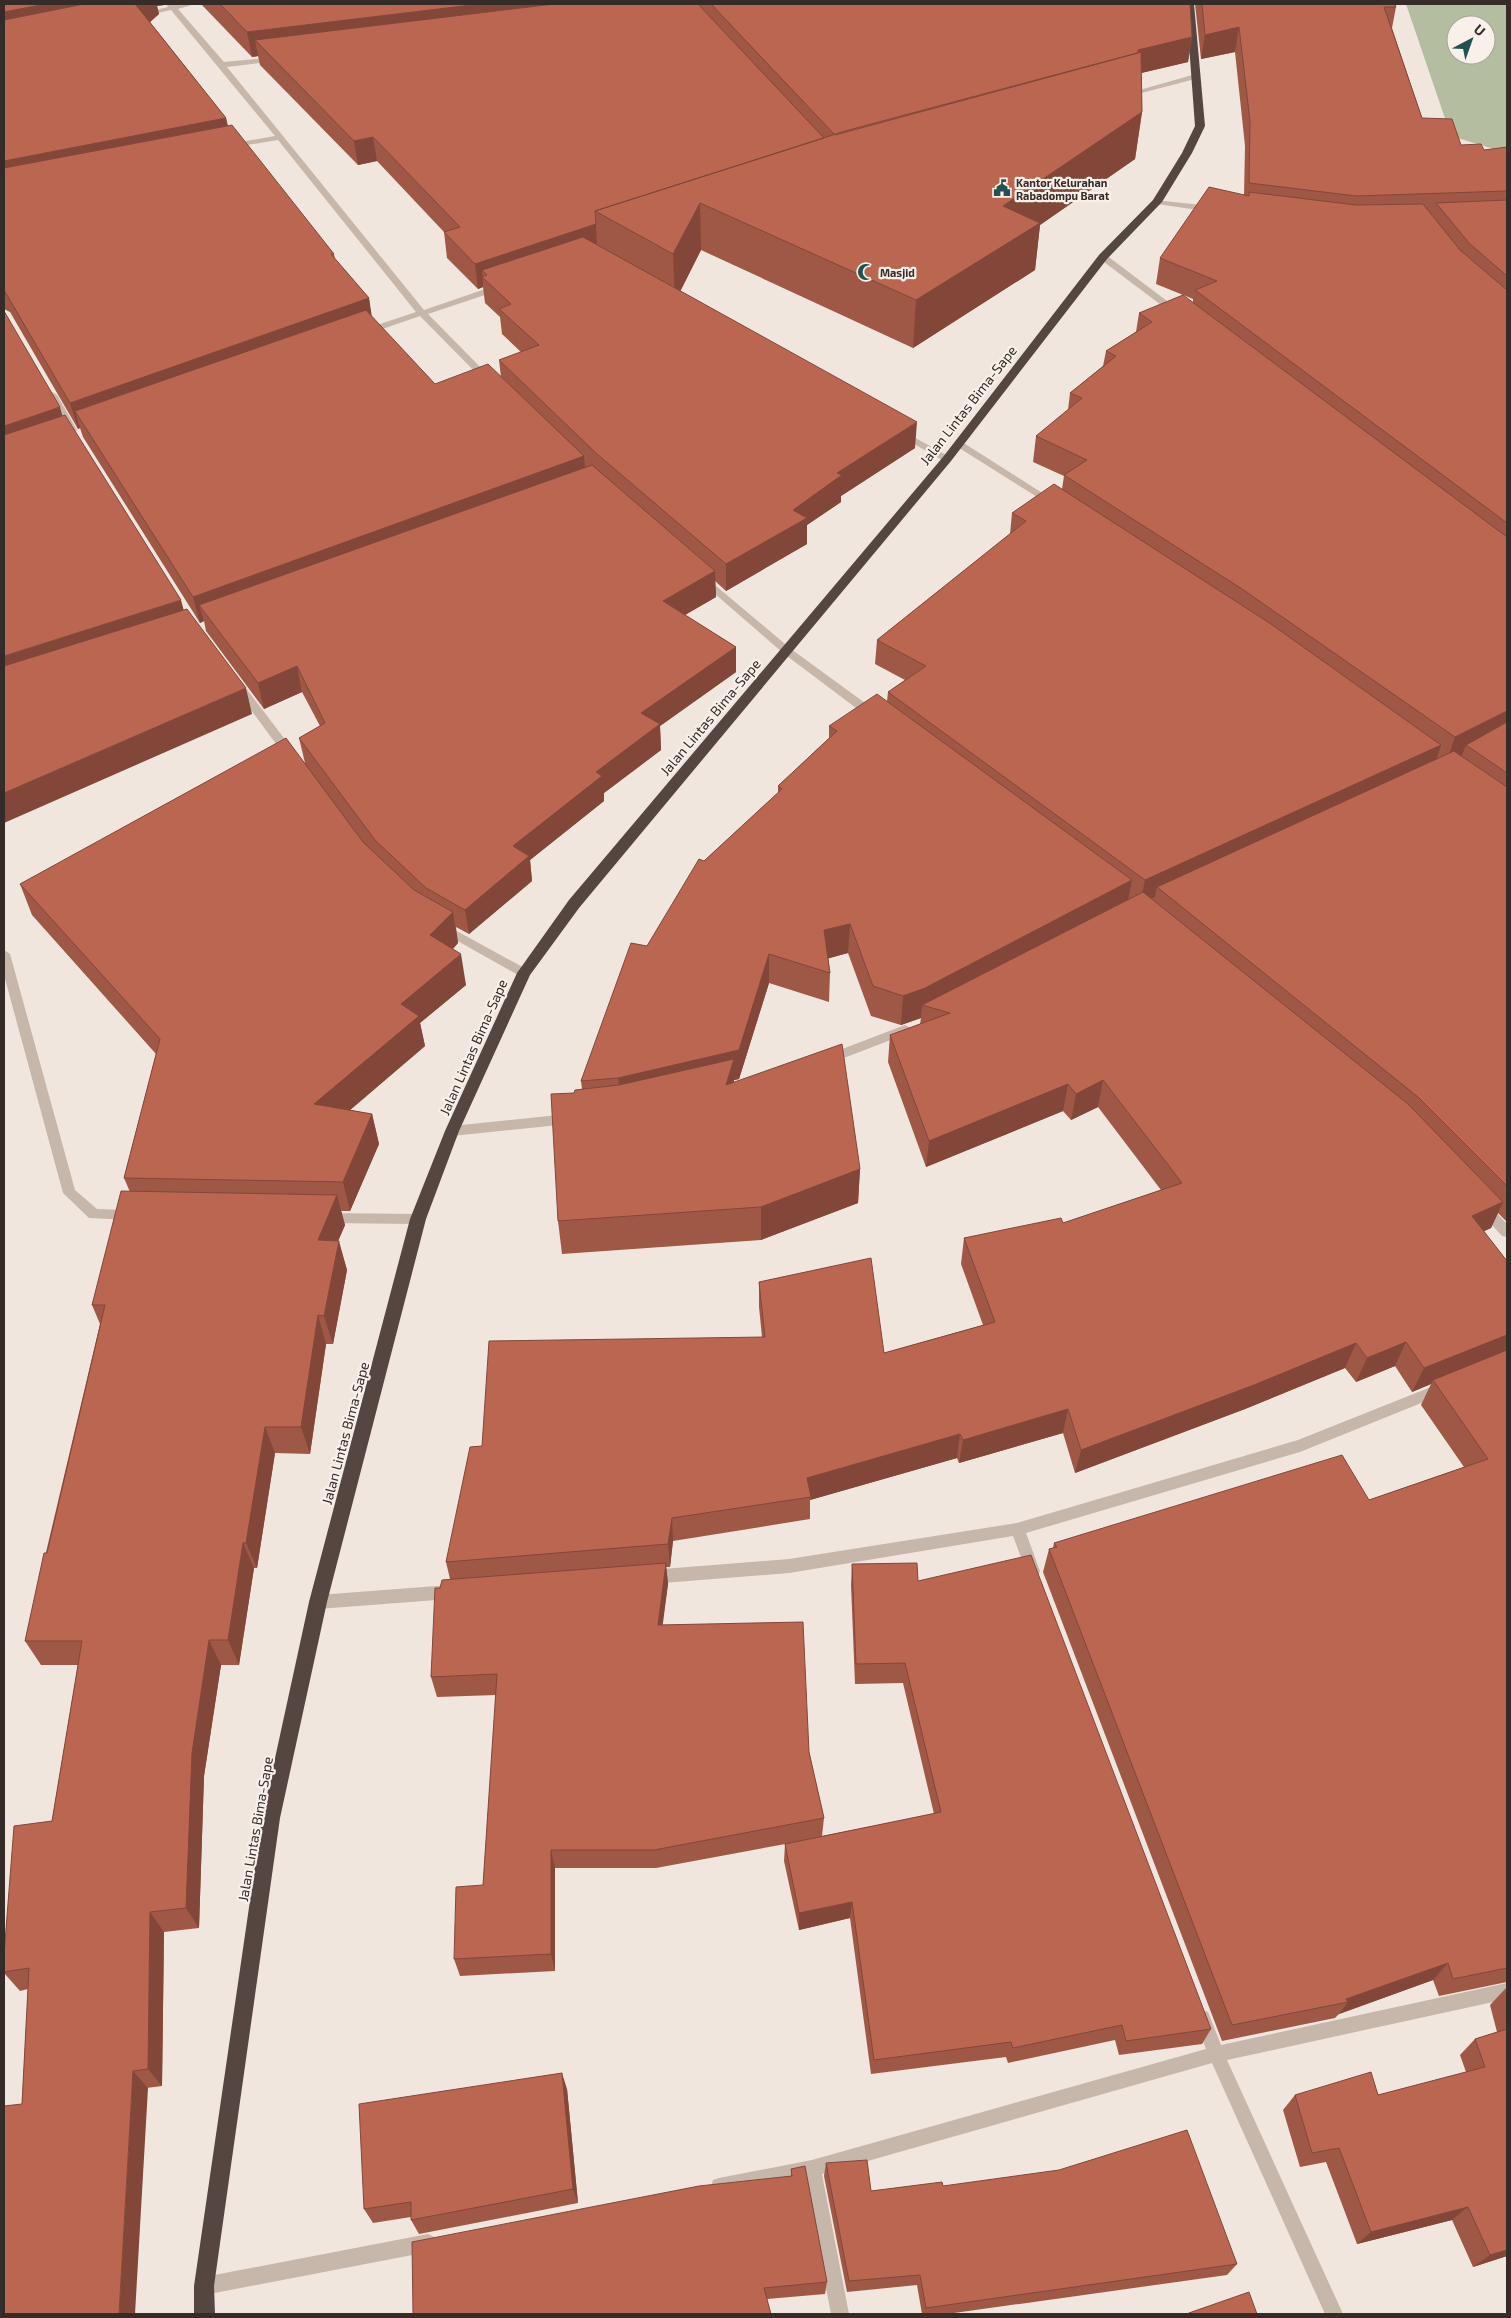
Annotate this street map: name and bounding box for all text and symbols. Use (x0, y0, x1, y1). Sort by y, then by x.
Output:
north arrow (1446, 15, 1496, 65)
text: U (1471, 20, 1489, 39)
place label: Kantor Kelurahan Rabadompu Barat (1016, 176, 1110, 202)
public building icon: Kantor Kelurahan Rabadompu Barat (992, 178, 1012, 198)
mosque icon: Masjid (856, 262, 876, 282)
place label: Masjid (880, 266, 915, 280)
street label: Jalan Lintas Bima-Sape (916, 342, 1020, 468)
street label: Jalan Lintas Bima-Sape (656, 655, 764, 779)
street label: Jalan Lintas Bima-Sape (435, 976, 511, 1118)
street label: Jalan Lintas Bima-Sape (318, 1360, 372, 1506)
street label: Jalan Lintas Bima-Sape (234, 1755, 276, 1903)

